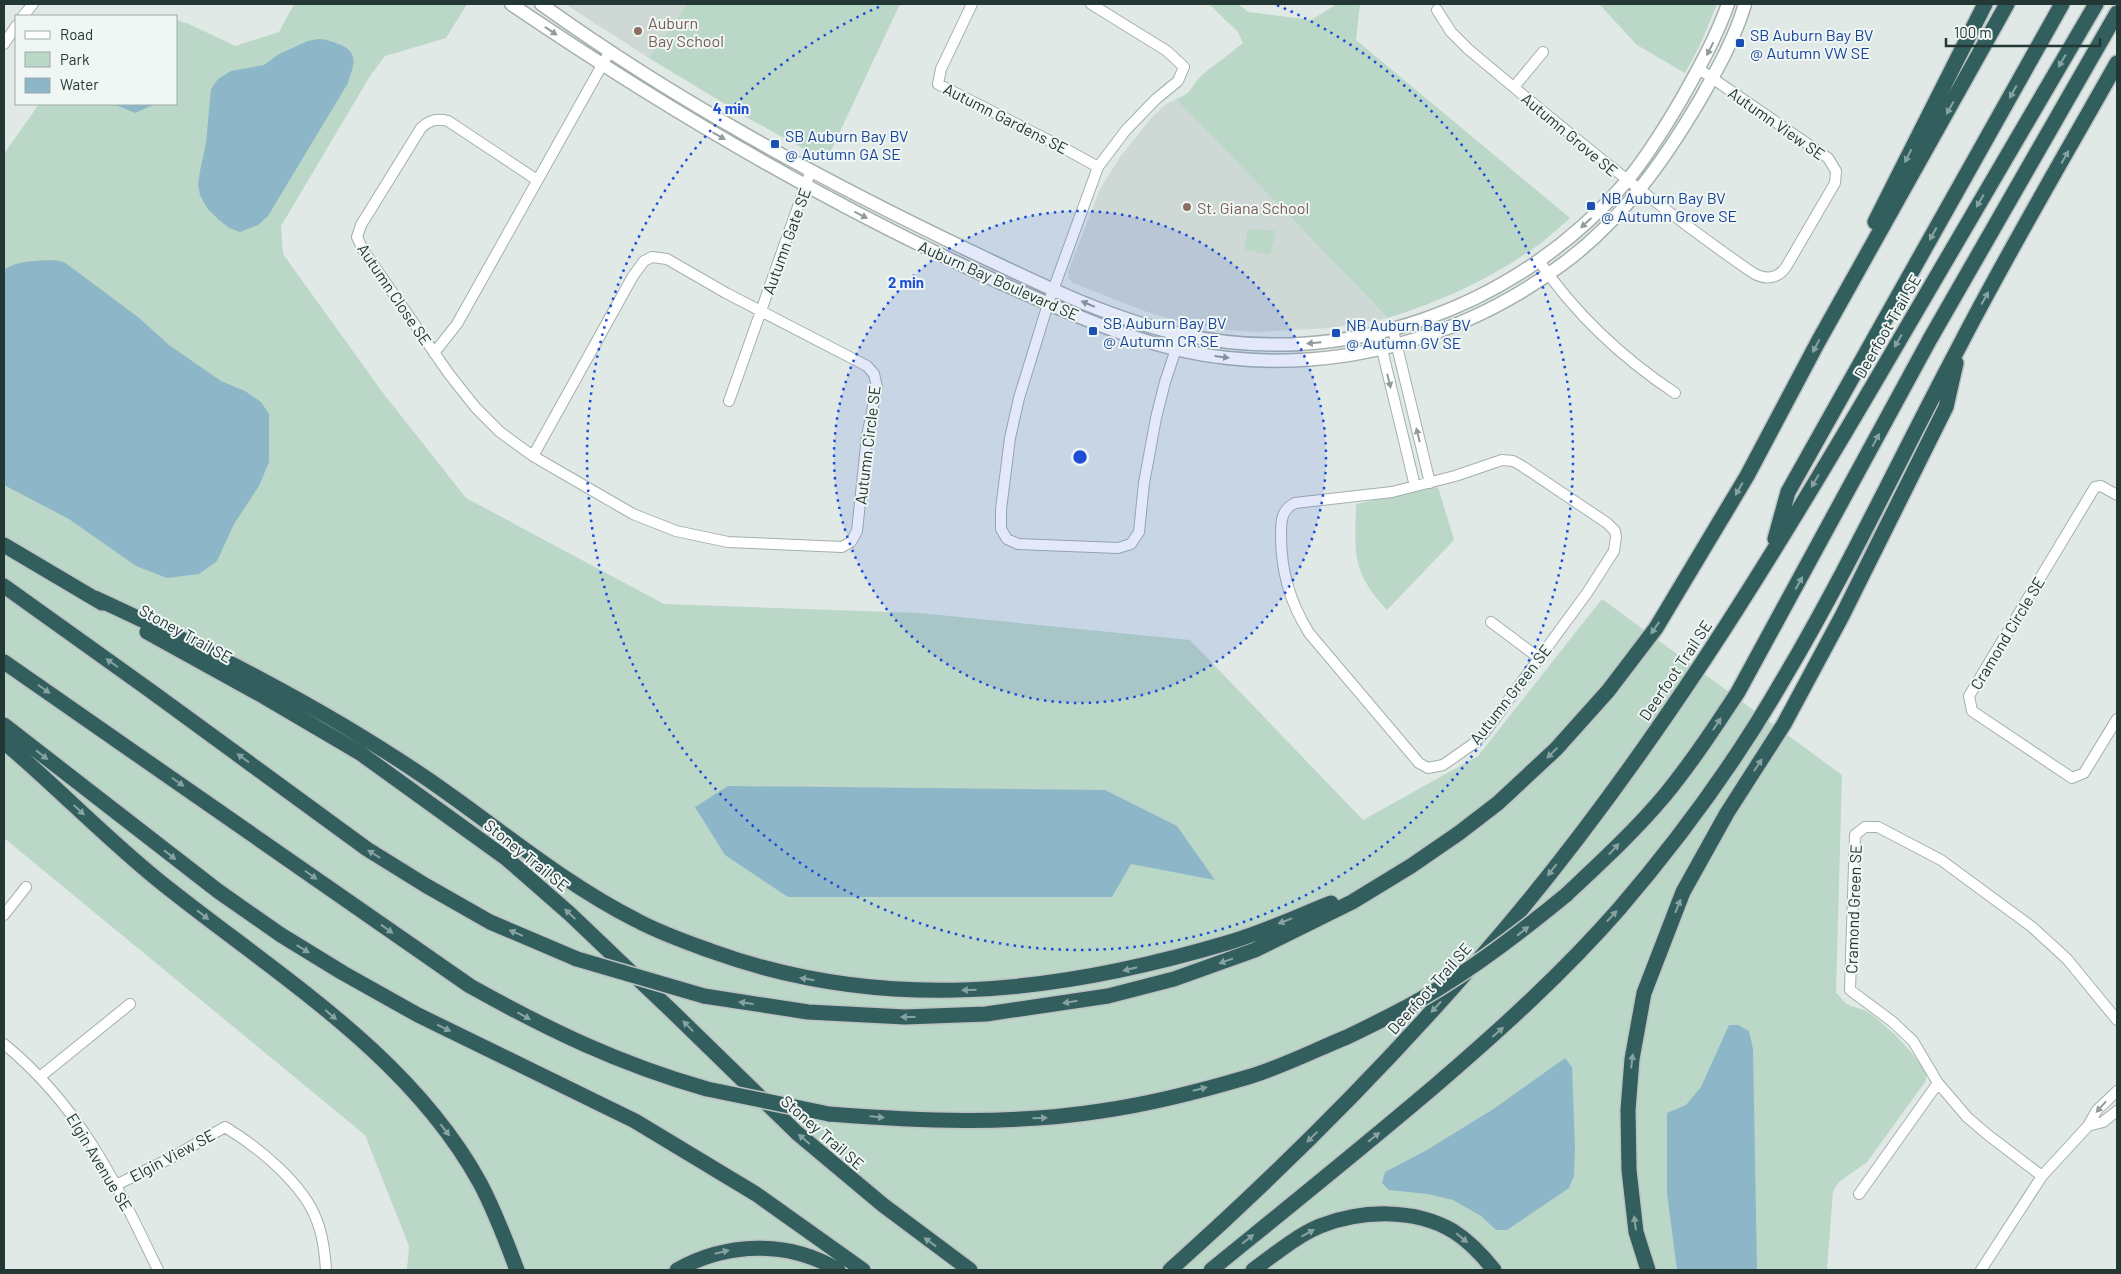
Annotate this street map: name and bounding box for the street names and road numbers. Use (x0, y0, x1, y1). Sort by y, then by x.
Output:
street label: Autumn Gardens SE (941, 78, 1071, 158)
street label: Autumn View SE (1725, 83, 1829, 163)
street label: Autumn Grove SE (1518, 88, 1622, 180)
street label: Autumn Gate SE (758, 185, 814, 297)
street label: Auburn Bay Boulevard SE (916, 236, 1082, 324)
street label: Autumn Close SE (354, 240, 436, 348)
street label: Deerfoot Trail SE (1850, 271, 1924, 381)
street label: Autumn Circle SE (850, 384, 884, 506)
street label: Cramond Circle SE (1966, 573, 2048, 693)
street label: Stoney Trail SE (136, 600, 236, 666)
street label: Deerfoot Trail SE (1635, 616, 1715, 724)
street label: Autumn Green SE (1465, 640, 1555, 748)
street label: Stoney Trail SE (481, 815, 573, 895)
street label: Cramond Green SE (1841, 844, 1865, 974)
street label: Deerfoot Trail SE (1383, 938, 1475, 1038)
street label: Stoney Trail SE (778, 1091, 868, 1173)
street label: Elgin Avenue SE (63, 1110, 137, 1214)
street label: Elgin View SE (126, 1125, 218, 1185)

